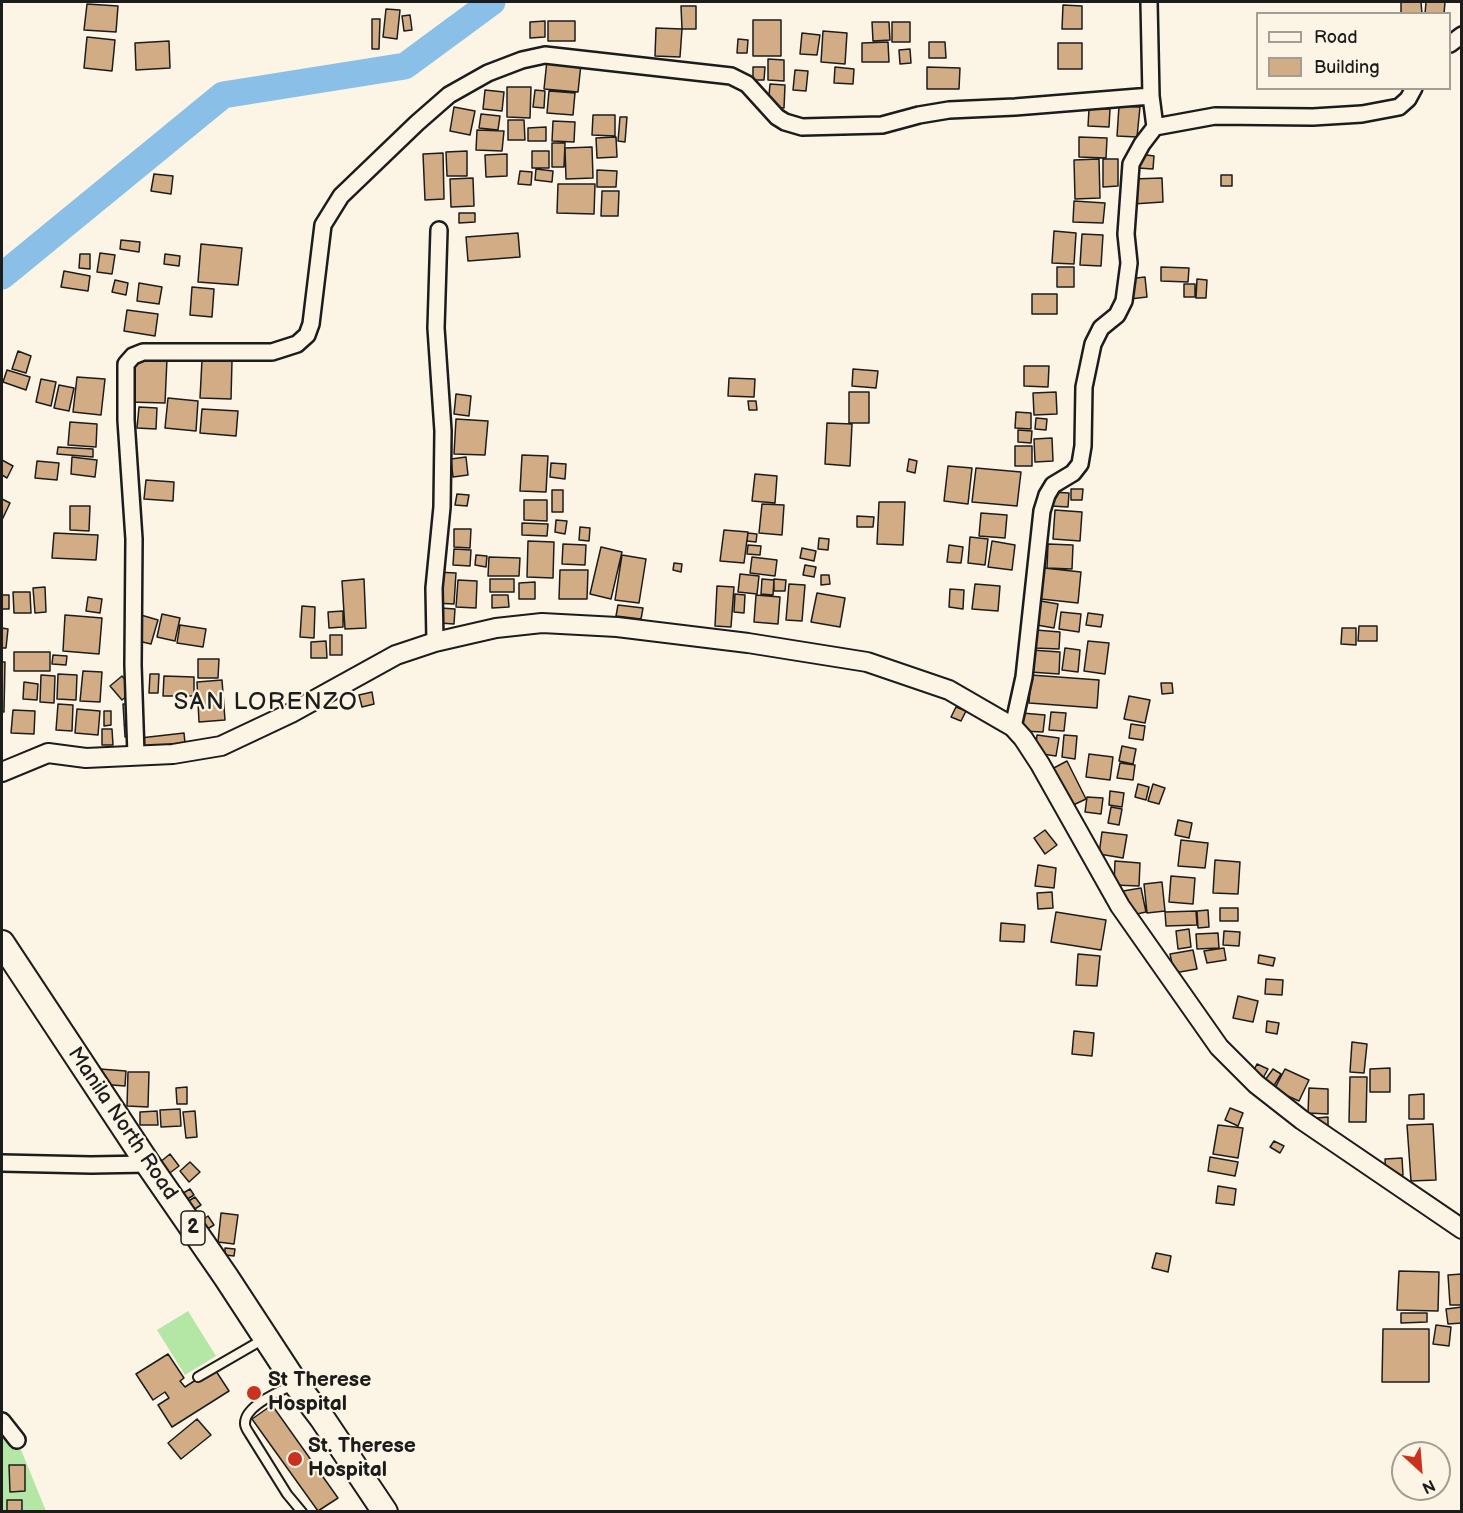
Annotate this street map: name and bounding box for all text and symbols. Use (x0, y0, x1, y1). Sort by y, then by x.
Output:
legend (1256, 12, 1451, 90)
text: Road (1314, 27, 1358, 48)
text: Building (1314, 57, 1380, 78)
district label: SAN LORENZO (174, 689, 358, 717)
street label: Manila North Road (62, 1043, 182, 1205)
road number: 2 (181, 1211, 205, 1245)
place label: St Therese Hospital (268, 1368, 371, 1418)
marker: St Therese Hospital (245, 1384, 263, 1402)
place label: St. Therese Hospital (308, 1434, 416, 1484)
north arrow (1391, 1441, 1451, 1501)
marker: St. Therese Hospital (286, 1450, 304, 1468)
text: N (1419, 1475, 1438, 1497)

